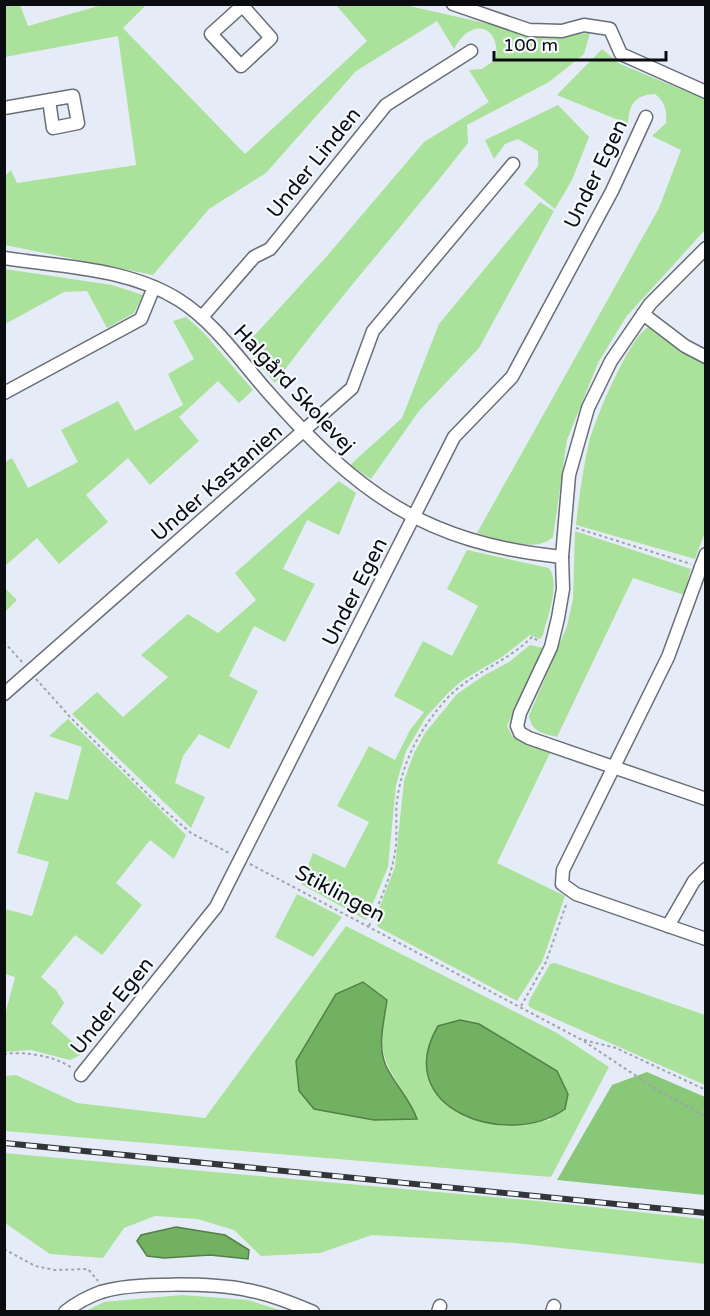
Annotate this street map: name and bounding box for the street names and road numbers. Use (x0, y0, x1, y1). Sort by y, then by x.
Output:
street label: Under Linden (262, 103, 366, 223)
street label: Under Egen (559, 115, 633, 233)
street label: Halgård Skolevej (228, 320, 360, 458)
street label: Under Kastanien (146, 419, 288, 547)
street label: Under Egen (317, 534, 393, 650)
street label: Stiklingen (291, 860, 389, 928)
street label: Under Egen (65, 952, 159, 1060)

